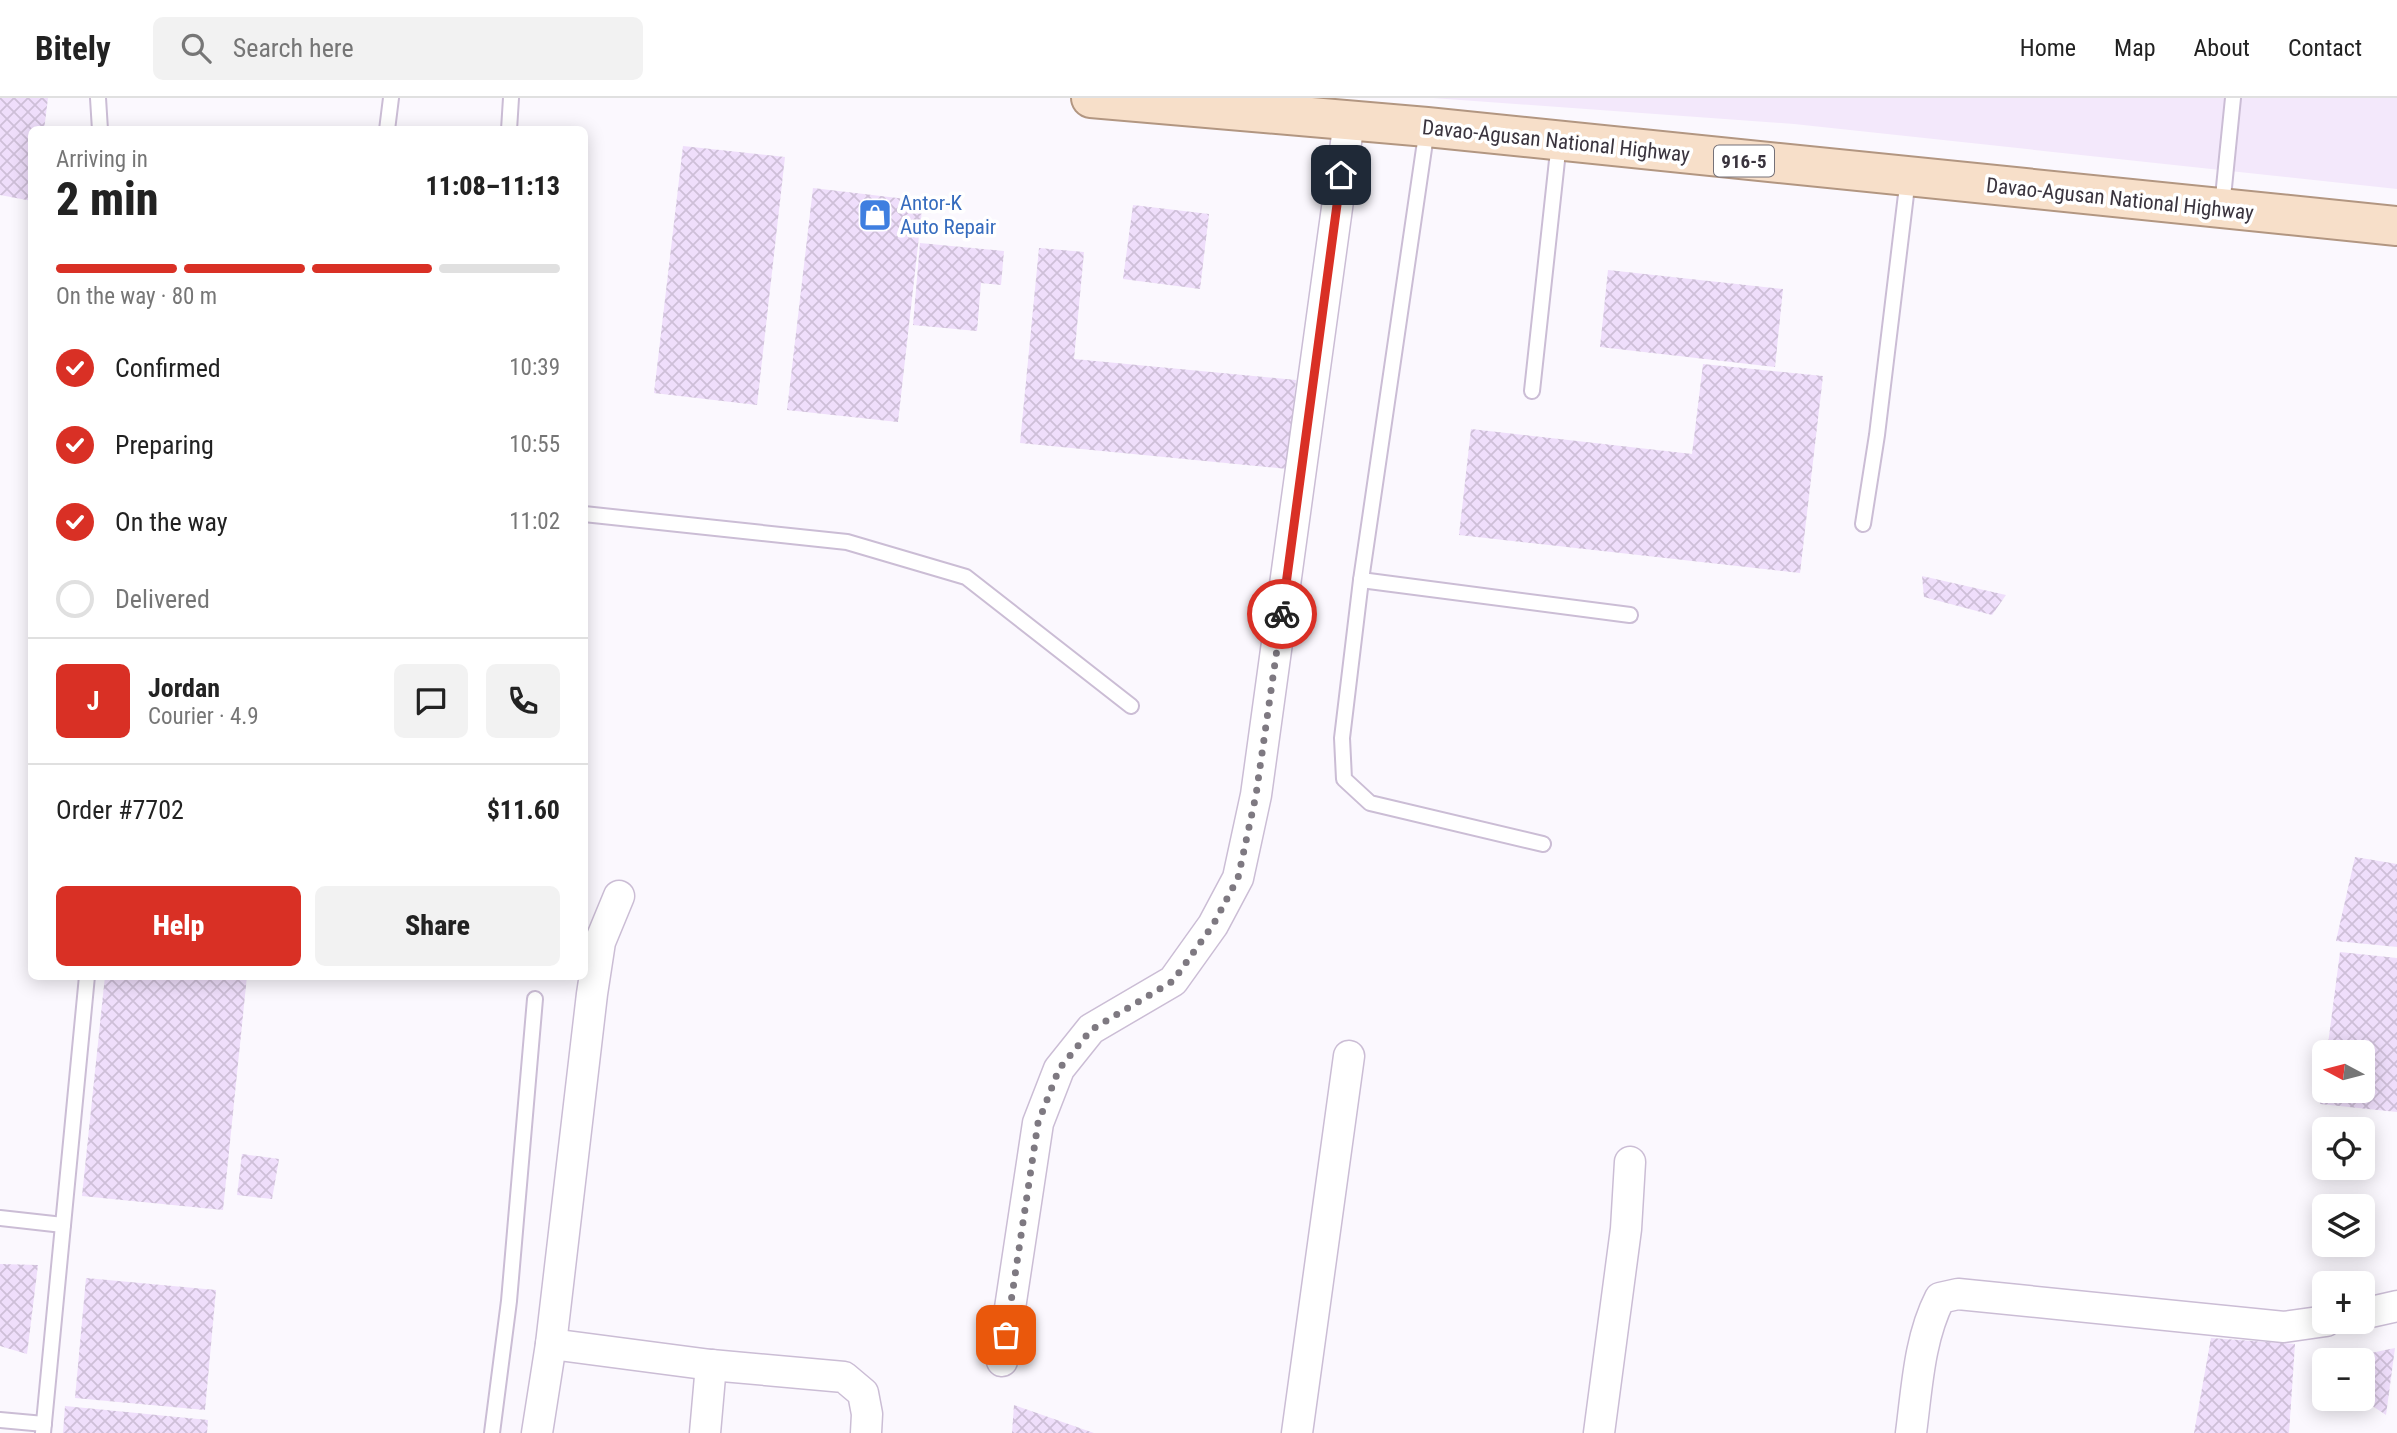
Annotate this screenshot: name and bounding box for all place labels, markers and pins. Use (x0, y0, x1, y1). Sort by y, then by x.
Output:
pin (1311, 145, 1371, 205)
place label: Antor-K Auto Repair (900, 191, 996, 239)
shop icon: Antor-K Auto Repair (856, 196, 894, 234)
pin (976, 1305, 1036, 1365)

